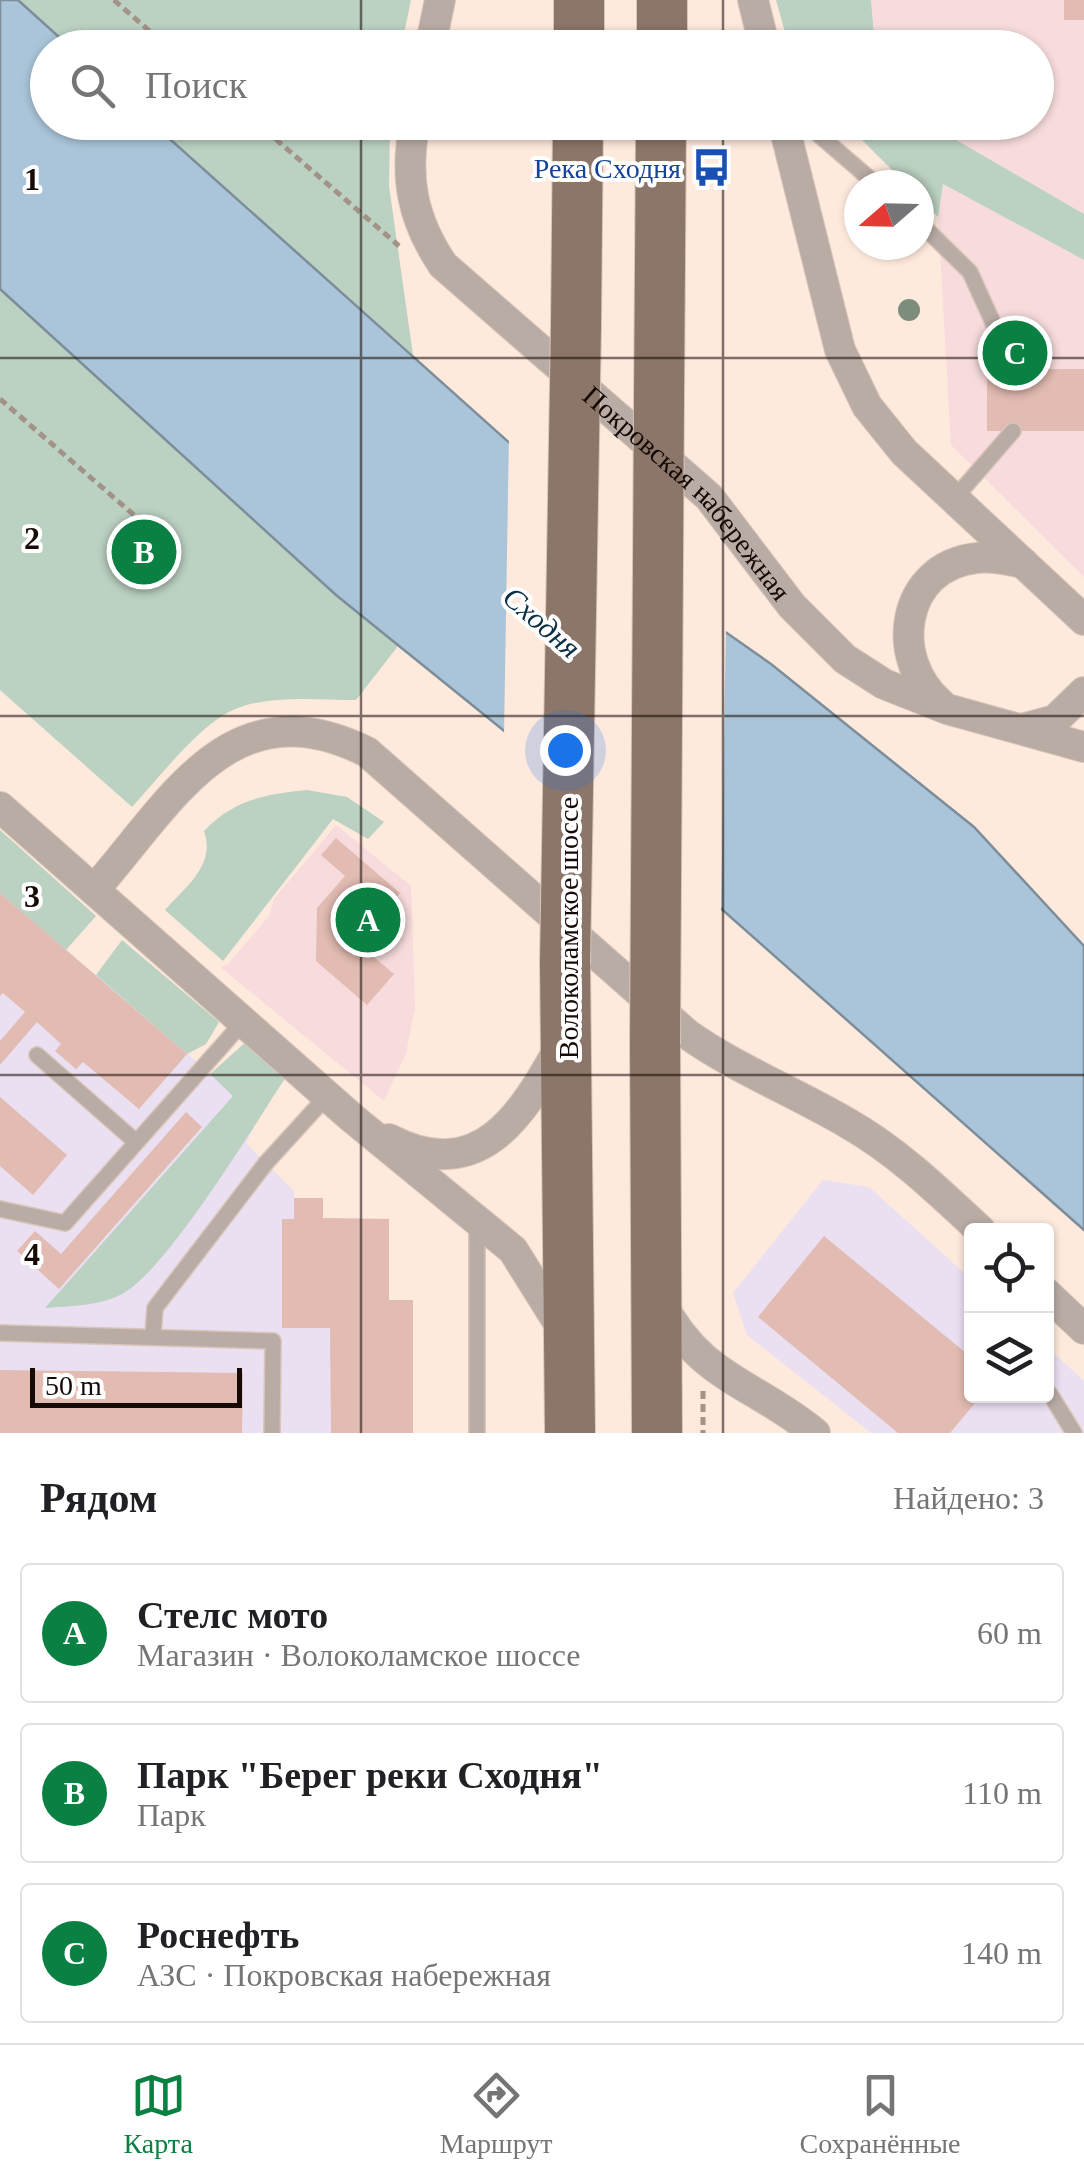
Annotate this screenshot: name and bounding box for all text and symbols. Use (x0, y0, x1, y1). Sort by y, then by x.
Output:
search box (30, 30, 1054, 140)
icon: search (65, 58, 120, 113)
text: Поиск (145, 64, 247, 106)
bus stop icon: Река Сходня (690, 147, 732, 189)
place label: Река Сходня (534, 153, 681, 184)
text: 1 (24, 161, 40, 197)
north arrow (844, 170, 934, 260)
pin: C (982, 316, 1048, 390)
street label: Покровская набережная (577, 379, 797, 606)
pin: B (112, 514, 176, 590)
text: 2 (24, 520, 40, 556)
water label: Сходня (497, 580, 587, 664)
your location (540, 725, 591, 776)
street label: Волоколамское шоссе (553, 797, 584, 1059)
text: 3 (24, 878, 40, 914)
pin: A (336, 882, 400, 958)
map controls (964, 1223, 1054, 1403)
button: locate (964, 1223, 1054, 1313)
text: 4 (24, 1236, 40, 1272)
button: layers (964, 1313, 1054, 1403)
scale bar (30, 1363, 242, 1408)
text: 50 m (45, 1370, 102, 1401)
text: Рядом (40, 1475, 157, 1521)
text: Найдено: 3 (893, 1480, 1044, 1516)
text: Стелс мото (137, 1594, 328, 1636)
text: A (63, 1615, 86, 1651)
text: 60 m (977, 1615, 1042, 1651)
text: Магазин · Волоколамское шоссе (137, 1637, 581, 1673)
text: Парк "Берег реки Сходня" (137, 1754, 603, 1796)
text: B (64, 1775, 85, 1811)
text: 110 m (962, 1775, 1042, 1811)
text: Парк (137, 1797, 206, 1833)
text: Роснефть (137, 1914, 299, 1956)
text: C (63, 1935, 86, 1971)
text: 140 m (961, 1935, 1042, 1971)
text: АЗС · Покровская набережная (137, 1957, 551, 1993)
tab: Карта (123, 2068, 193, 2160)
tab: Маршрут (440, 2068, 553, 2160)
tab: Сохранённые (799, 2068, 961, 2160)

